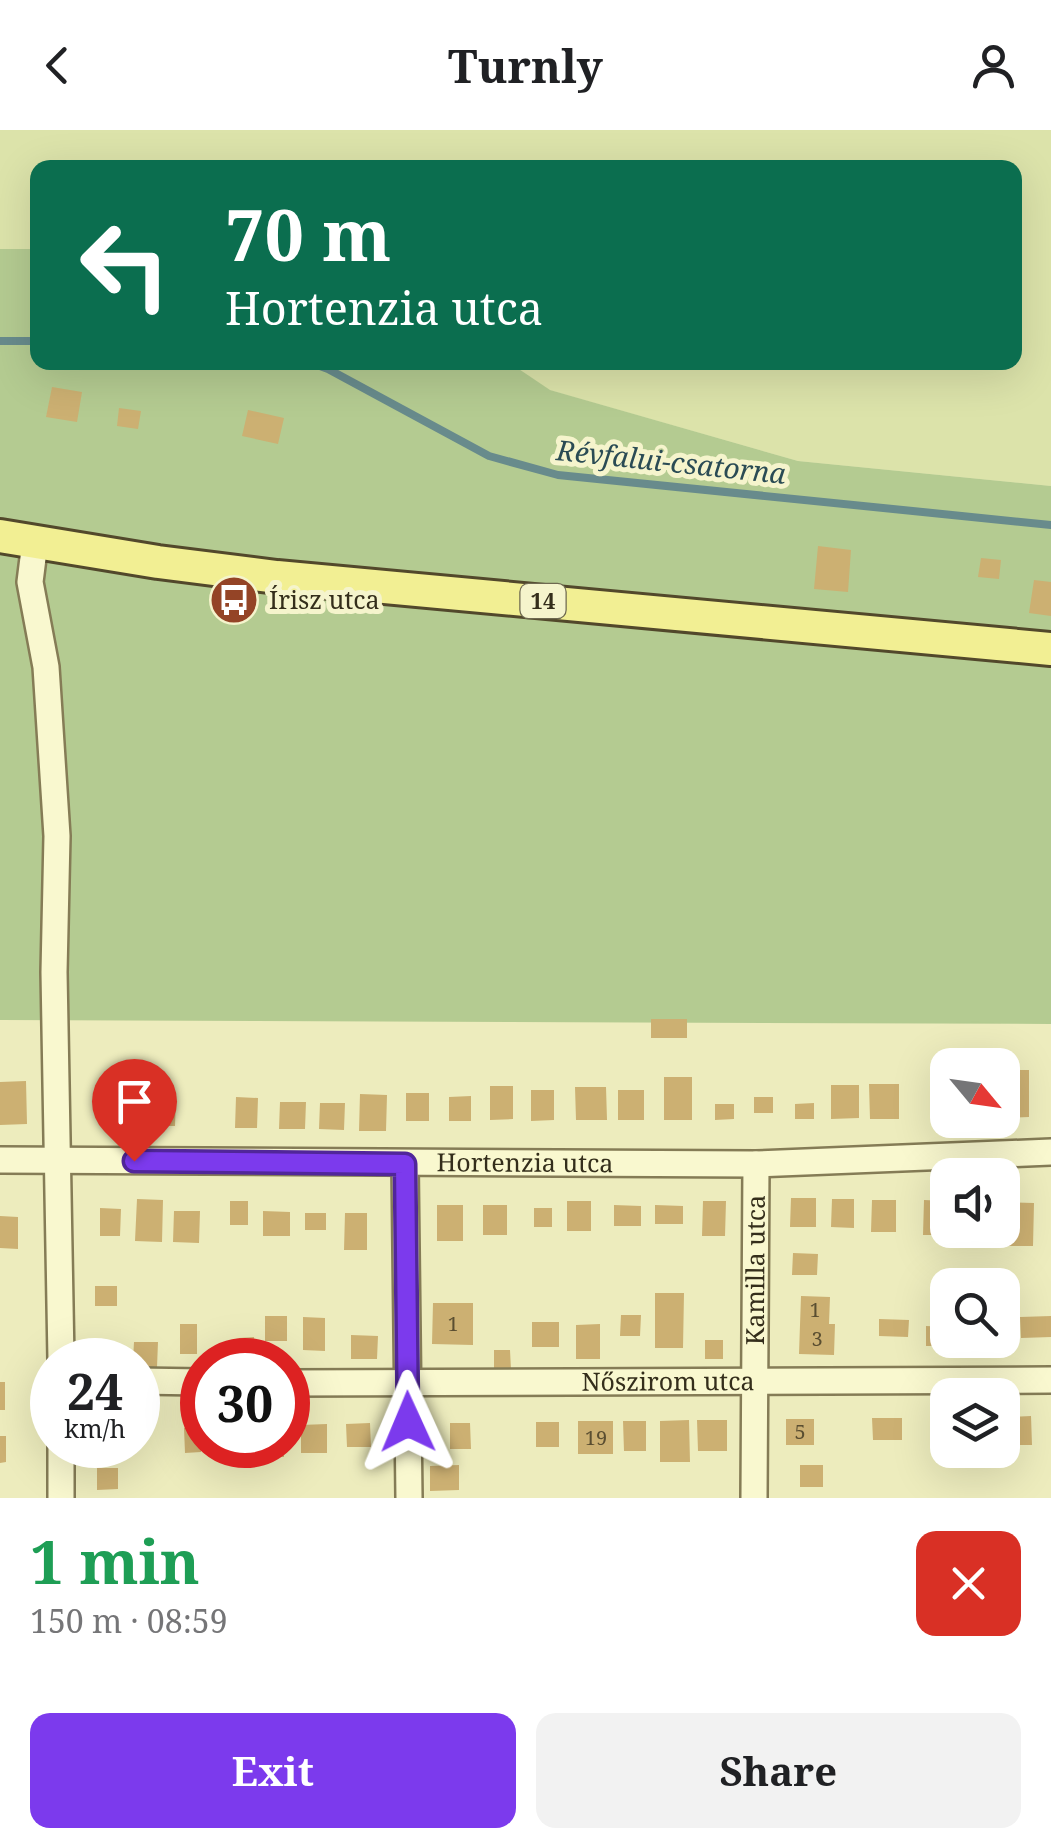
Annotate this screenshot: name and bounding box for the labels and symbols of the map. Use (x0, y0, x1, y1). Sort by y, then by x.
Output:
water label: Révfalui-csatorna (554, 430, 788, 492)
bus stop icon: Írisz utca (208, 574, 260, 626)
place label: Írisz utca (269, 582, 380, 616)
road number: 14 (520, 584, 566, 618)
north arrow (930, 1048, 1020, 1138)
pin (92, 1059, 177, 1162)
street label: Hortenzia utca (436, 1144, 614, 1179)
street label: Kamilla utca (737, 1195, 772, 1345)
house number: 1 (809, 1296, 821, 1323)
house number: 1 (447, 1310, 459, 1337)
house number: 3 (811, 1325, 823, 1352)
speed limit sign: 30 (180, 1338, 310, 1468)
street label: Nőszirom utca (581, 1363, 755, 1398)
position arrow (356, 1370, 460, 1474)
house number: 5 (794, 1418, 806, 1445)
house number: 19 (585, 1424, 607, 1451)

